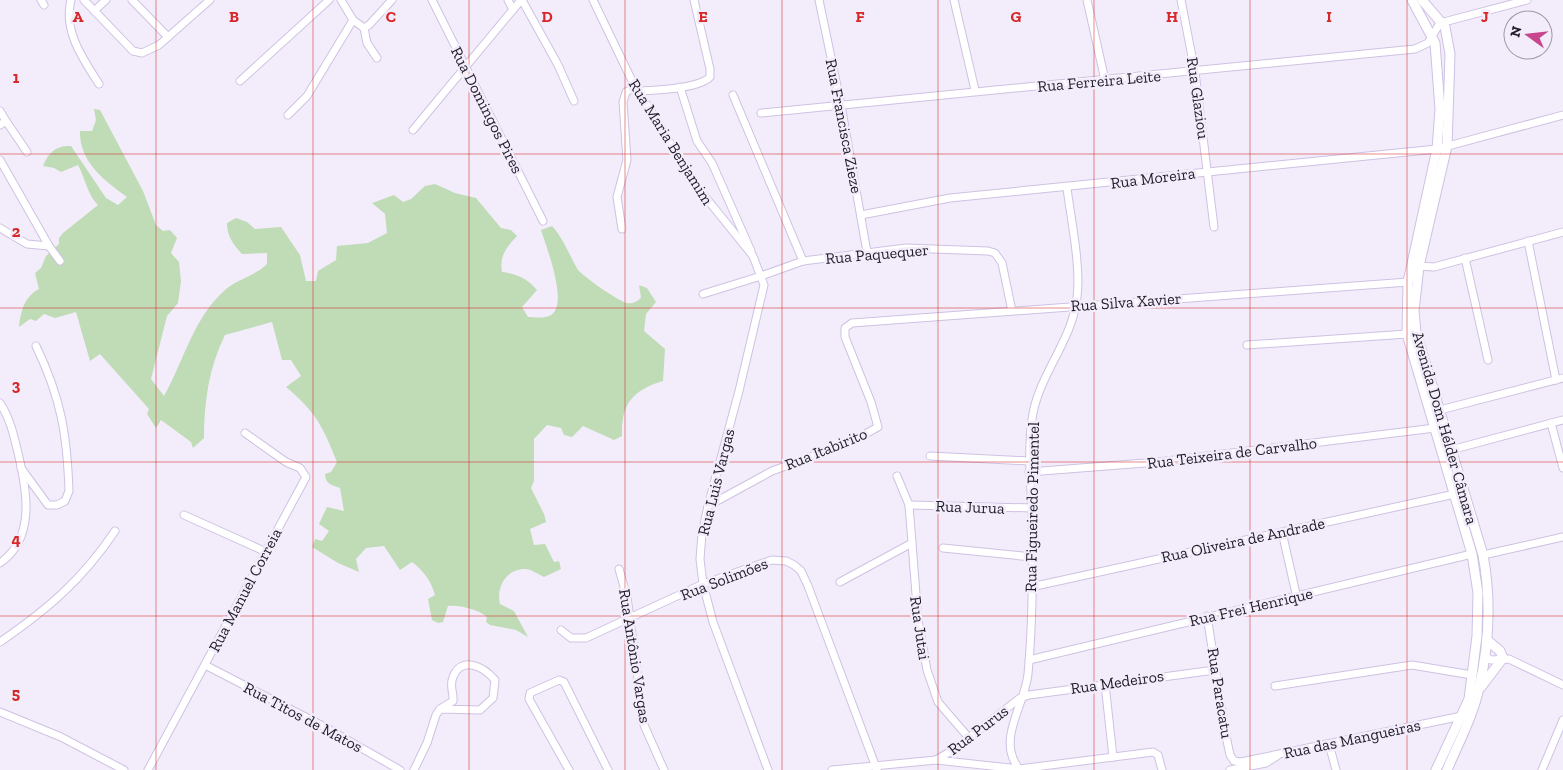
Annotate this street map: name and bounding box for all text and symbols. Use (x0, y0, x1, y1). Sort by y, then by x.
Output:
text: A (73, 7, 84, 26)
text: B (229, 7, 239, 26)
text: C (386, 7, 396, 26)
text: D (541, 7, 553, 26)
text: E (698, 7, 708, 26)
text: F (855, 7, 865, 26)
text: G (1011, 7, 1022, 26)
text: H (1166, 7, 1178, 26)
text: I (1326, 7, 1332, 26)
text: J (1481, 7, 1489, 26)
north arrow (1503, 10, 1553, 60)
text: N (1506, 24, 1526, 39)
street label: Rua Domingos Pires (447, 43, 527, 177)
street label: Rua Glaziou (1183, 56, 1213, 140)
street label: Rua Francisca Zieze (822, 57, 866, 195)
street label: Rua Ferreira Leite (1036, 66, 1162, 96)
text: 1 (13, 68, 20, 87)
street label: Rua Maria Benjamim (625, 76, 717, 209)
street label: Rua Moreira (1109, 163, 1197, 193)
text: 2 (12, 222, 21, 241)
street label: Rua Paquequer (824, 240, 930, 268)
street label: Rua Silva Xavier (1070, 289, 1182, 315)
street label: Avenida Dom Hélder Câmara (1408, 329, 1482, 527)
text: 3 (12, 376, 21, 395)
street label: Rua Figueiredo Pimentel (1021, 422, 1043, 592)
street label: Rua Itabirito (782, 424, 870, 474)
street label: Rua Luis Vargas (694, 426, 738, 538)
street label: Rua Teixeira de Carvalho (1146, 433, 1318, 473)
street label: Rua Jurua (935, 496, 1005, 518)
street label: Rua Oliveira de Andrade (1159, 513, 1327, 567)
street label: Rua Manuel Correia (204, 525, 286, 655)
text: 4 (11, 530, 21, 549)
street label: Rua Solimões (678, 554, 770, 604)
street label: Rua Frei Henrique (1187, 584, 1315, 630)
street label: Rua Antônio Vargas (615, 588, 655, 724)
street label: Rua Jutai (906, 595, 934, 662)
street label: Rua Paracatu (1203, 646, 1237, 740)
street label: Rua Medeiros (1069, 666, 1165, 698)
street label: Rua Titos de Matos (240, 678, 366, 756)
text: 5 (12, 684, 20, 703)
street label: Rua Purus (944, 701, 1012, 759)
street label: Rua das Mangueiras (1282, 715, 1422, 763)

